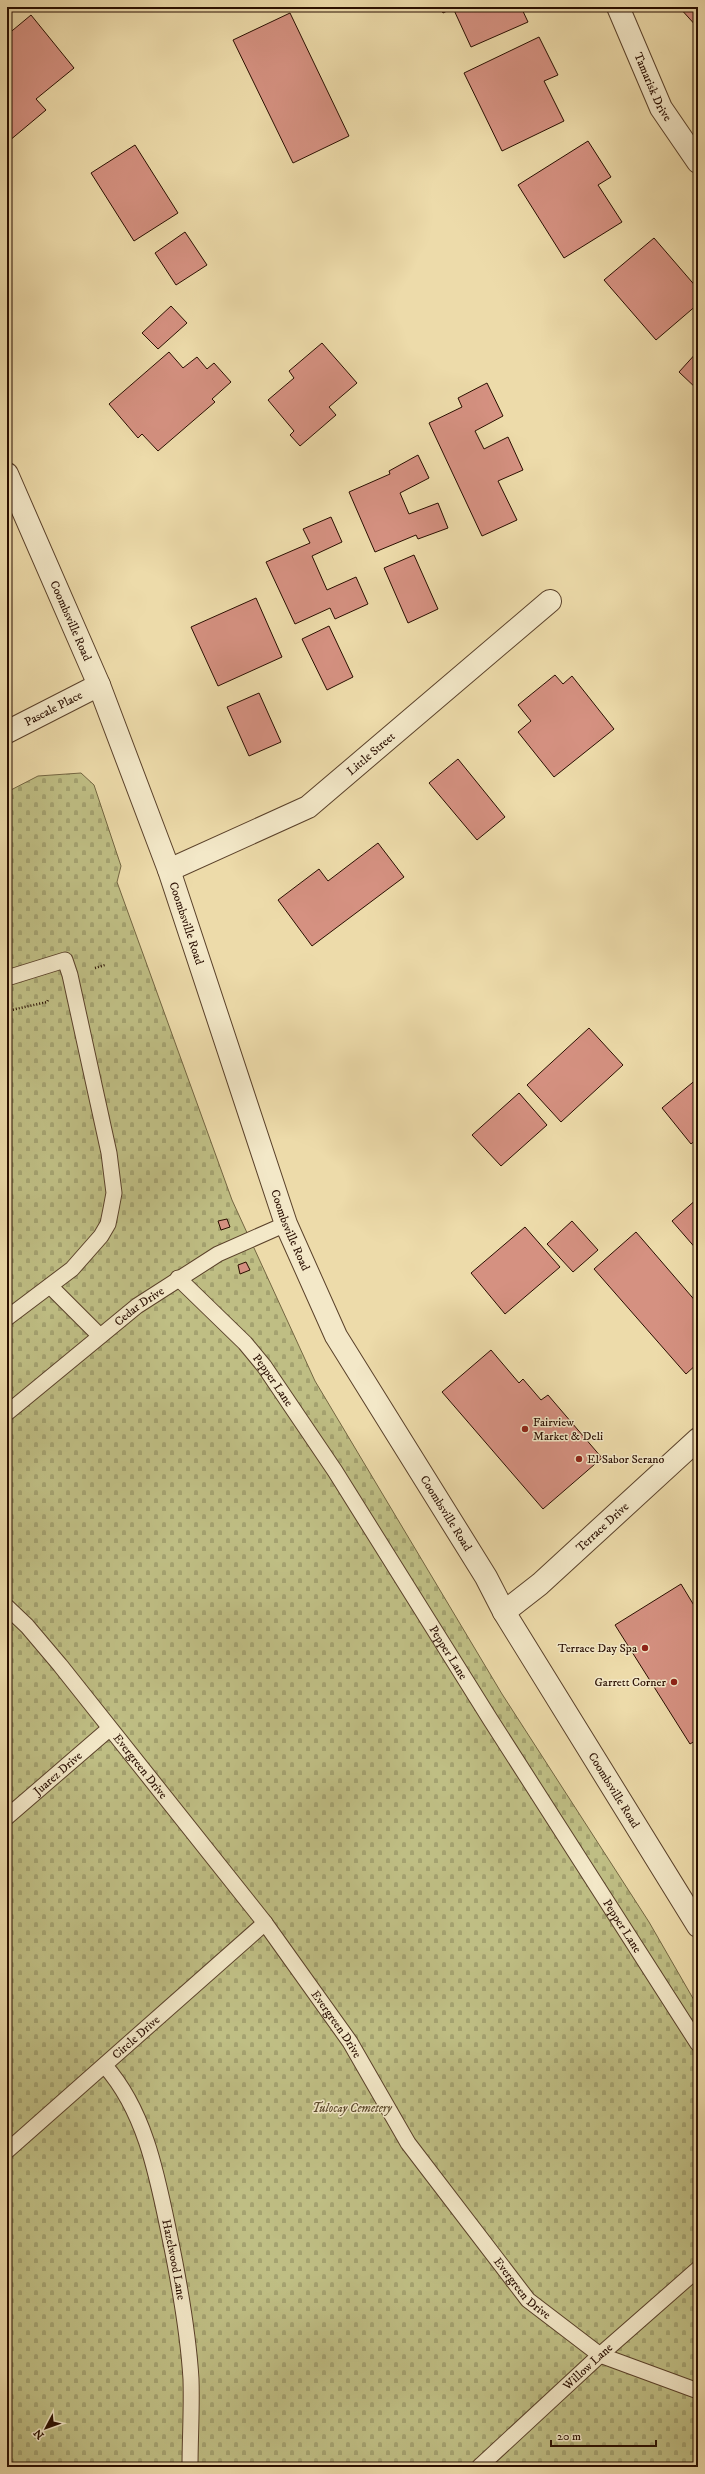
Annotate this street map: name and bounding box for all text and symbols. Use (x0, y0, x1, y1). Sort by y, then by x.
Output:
street label: Tamarisk Drive (631, 50, 675, 124)
street label: Coombsville Road (47, 578, 95, 663)
street label: Pascale Place (22, 687, 85, 729)
street label: Little Street (343, 729, 398, 778)
street label: Coombsville Road (166, 880, 207, 967)
street label: Coombsville Road (268, 1187, 313, 1273)
street label: Cedar Drive (111, 1283, 167, 1329)
street label: Pepper Lane (250, 1351, 297, 1409)
place label: Fairview Market & Deli (533, 1415, 603, 1444)
marker: Fairview Market & Deli (520, 1424, 530, 1434)
place label: El Sabor Serano (587, 1452, 665, 1467)
marker: El Sabor Serano (574, 1454, 584, 1464)
street label: Coombsville Road (417, 1472, 475, 1554)
street label: Terrace Drive (573, 1499, 632, 1555)
street label: Pepper Lane (426, 1623, 471, 1682)
place label: Terrace Day Spa (558, 1641, 638, 1656)
marker: Terrace Day Spa (640, 1643, 650, 1653)
place label: Garrett Corner (594, 1675, 667, 1690)
marker: Garrett Corner (669, 1677, 679, 1687)
street label: Evergreen Drive (110, 1731, 171, 1802)
street label: Juarez Drive (30, 1748, 85, 1799)
street label: Coombsville Road (585, 1749, 643, 1831)
street label: Pepper Lane (600, 1896, 645, 1956)
street label: Evergreen Drive (308, 1987, 365, 2060)
street label: Circle Drive (109, 2012, 163, 2062)
park label: Tulocay Cemetery (312, 2101, 393, 2116)
street label: Hazelwood Lane (159, 2218, 189, 2301)
street label: Evergreen Drive (491, 2254, 554, 2322)
street label: Willow Lane (559, 2340, 616, 2394)
north arrow (26, 2408, 66, 2448)
scale bar (551, 2422, 656, 2448)
text: N (31, 2426, 47, 2442)
text: 20 m (557, 2429, 581, 2444)

